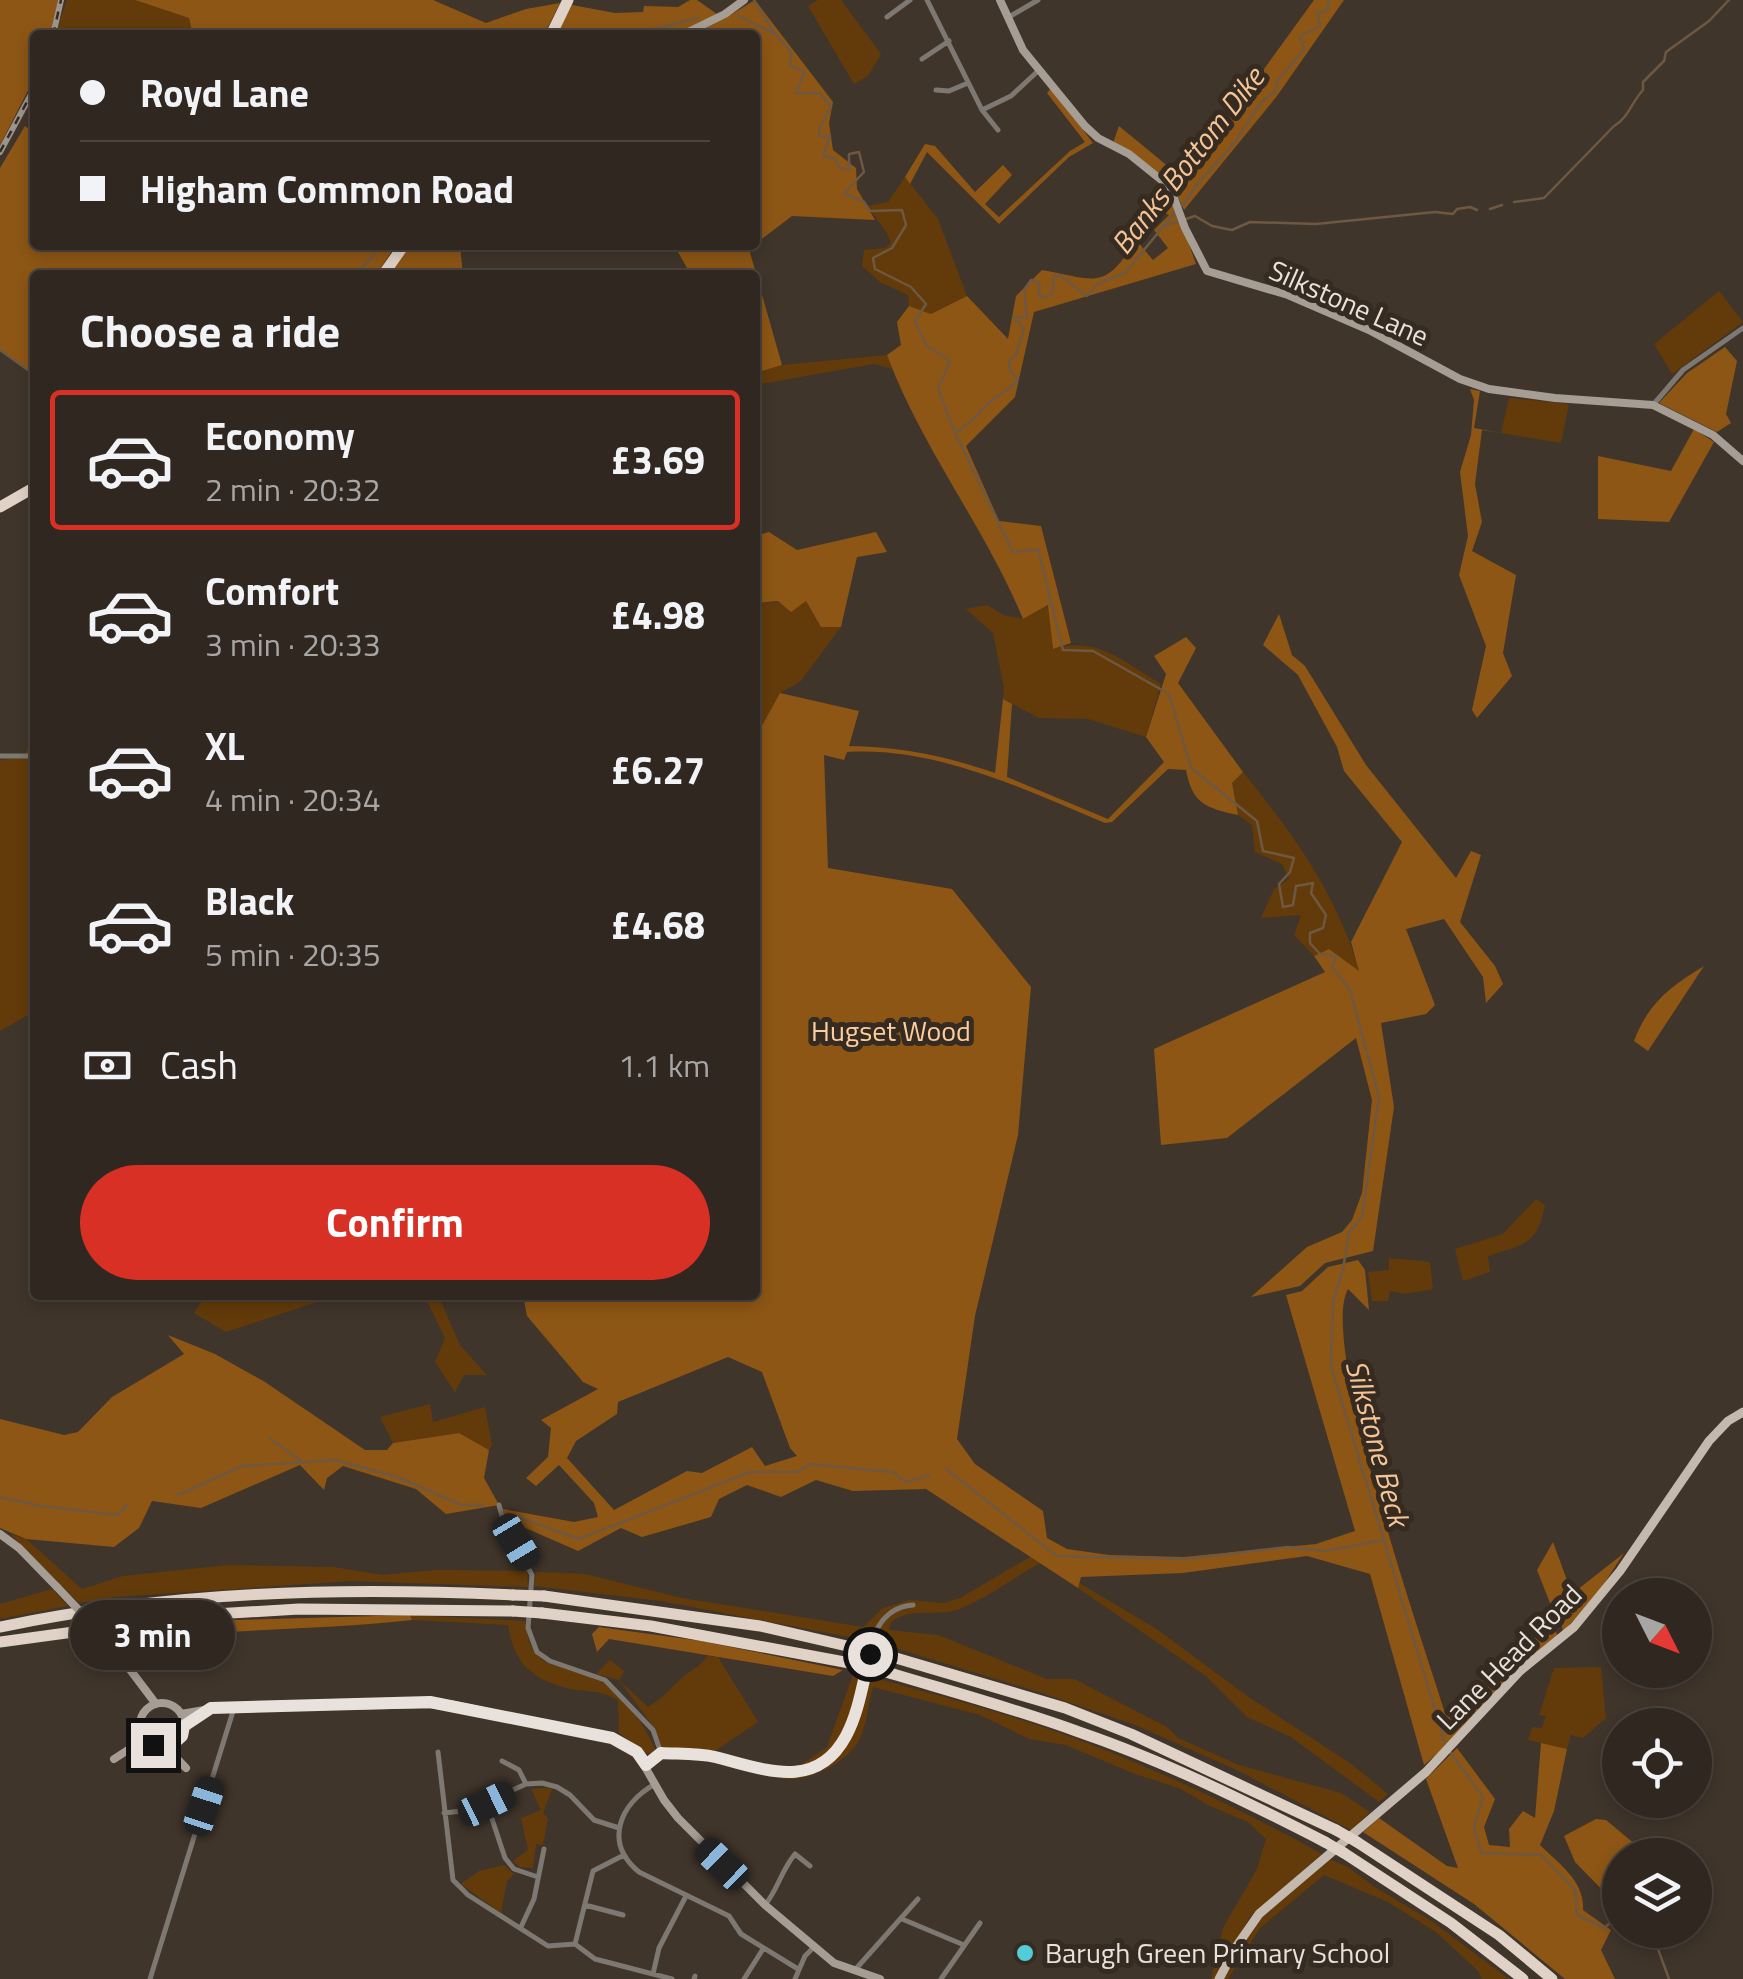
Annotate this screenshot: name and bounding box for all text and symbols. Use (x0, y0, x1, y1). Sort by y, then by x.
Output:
water label: Banks Bottom Dike (1099, 55, 1277, 264)
text: Royd Lane (140, 64, 309, 122)
text: Higham Common Road (140, 160, 514, 218)
street label: Silkstone Lane (1262, 248, 1436, 357)
text: Choose a ride (80, 296, 340, 364)
text: Economy (205, 407, 355, 465)
icon: car (85, 415, 175, 505)
text: £3.69 (610, 431, 705, 489)
text: 2 min · 20:32 (205, 465, 381, 513)
text: Comfort (205, 562, 339, 620)
icon: car (85, 570, 175, 660)
text: £4.98 (610, 586, 705, 644)
text: 3 min · 20:33 (205, 620, 381, 668)
text: XL (205, 717, 245, 775)
icon: car (85, 725, 175, 815)
text: £6.27 (610, 741, 705, 799)
text: 4 min · 20:34 (205, 775, 381, 823)
text: Black (205, 872, 294, 930)
icon: car (85, 880, 175, 970)
text: £4.68 (610, 896, 705, 954)
text: 5 min · 20:35 (205, 930, 381, 978)
park label: Hugset Wood (811, 1009, 971, 1052)
text: Cash (160, 1036, 238, 1094)
icon: cash (80, 1038, 135, 1093)
text: 1.1 km (618, 1041, 710, 1089)
button: Confirm (80, 1165, 710, 1280)
water label: Silkstone Beck (1334, 1355, 1423, 1534)
car (488, 1509, 544, 1575)
street label: Lane Head Road (1426, 1574, 1591, 1739)
north arrow (1602, 1578, 1712, 1688)
map controls (1602, 1578, 1712, 1948)
callout: 3 min (70, 1600, 236, 1670)
text: 3 min (114, 1611, 191, 1659)
route start (848, 1632, 893, 1677)
button: locate (1602, 1708, 1712, 1818)
route end (131, 1723, 176, 1768)
car (180, 1773, 228, 1839)
car (453, 1777, 521, 1831)
car (690, 1832, 754, 1896)
button: layers (1602, 1838, 1712, 1948)
place label: Barugh Green Primary School (1045, 1931, 1390, 1974)
marker: Barugh Green Primary School (1014, 1942, 1036, 1964)

